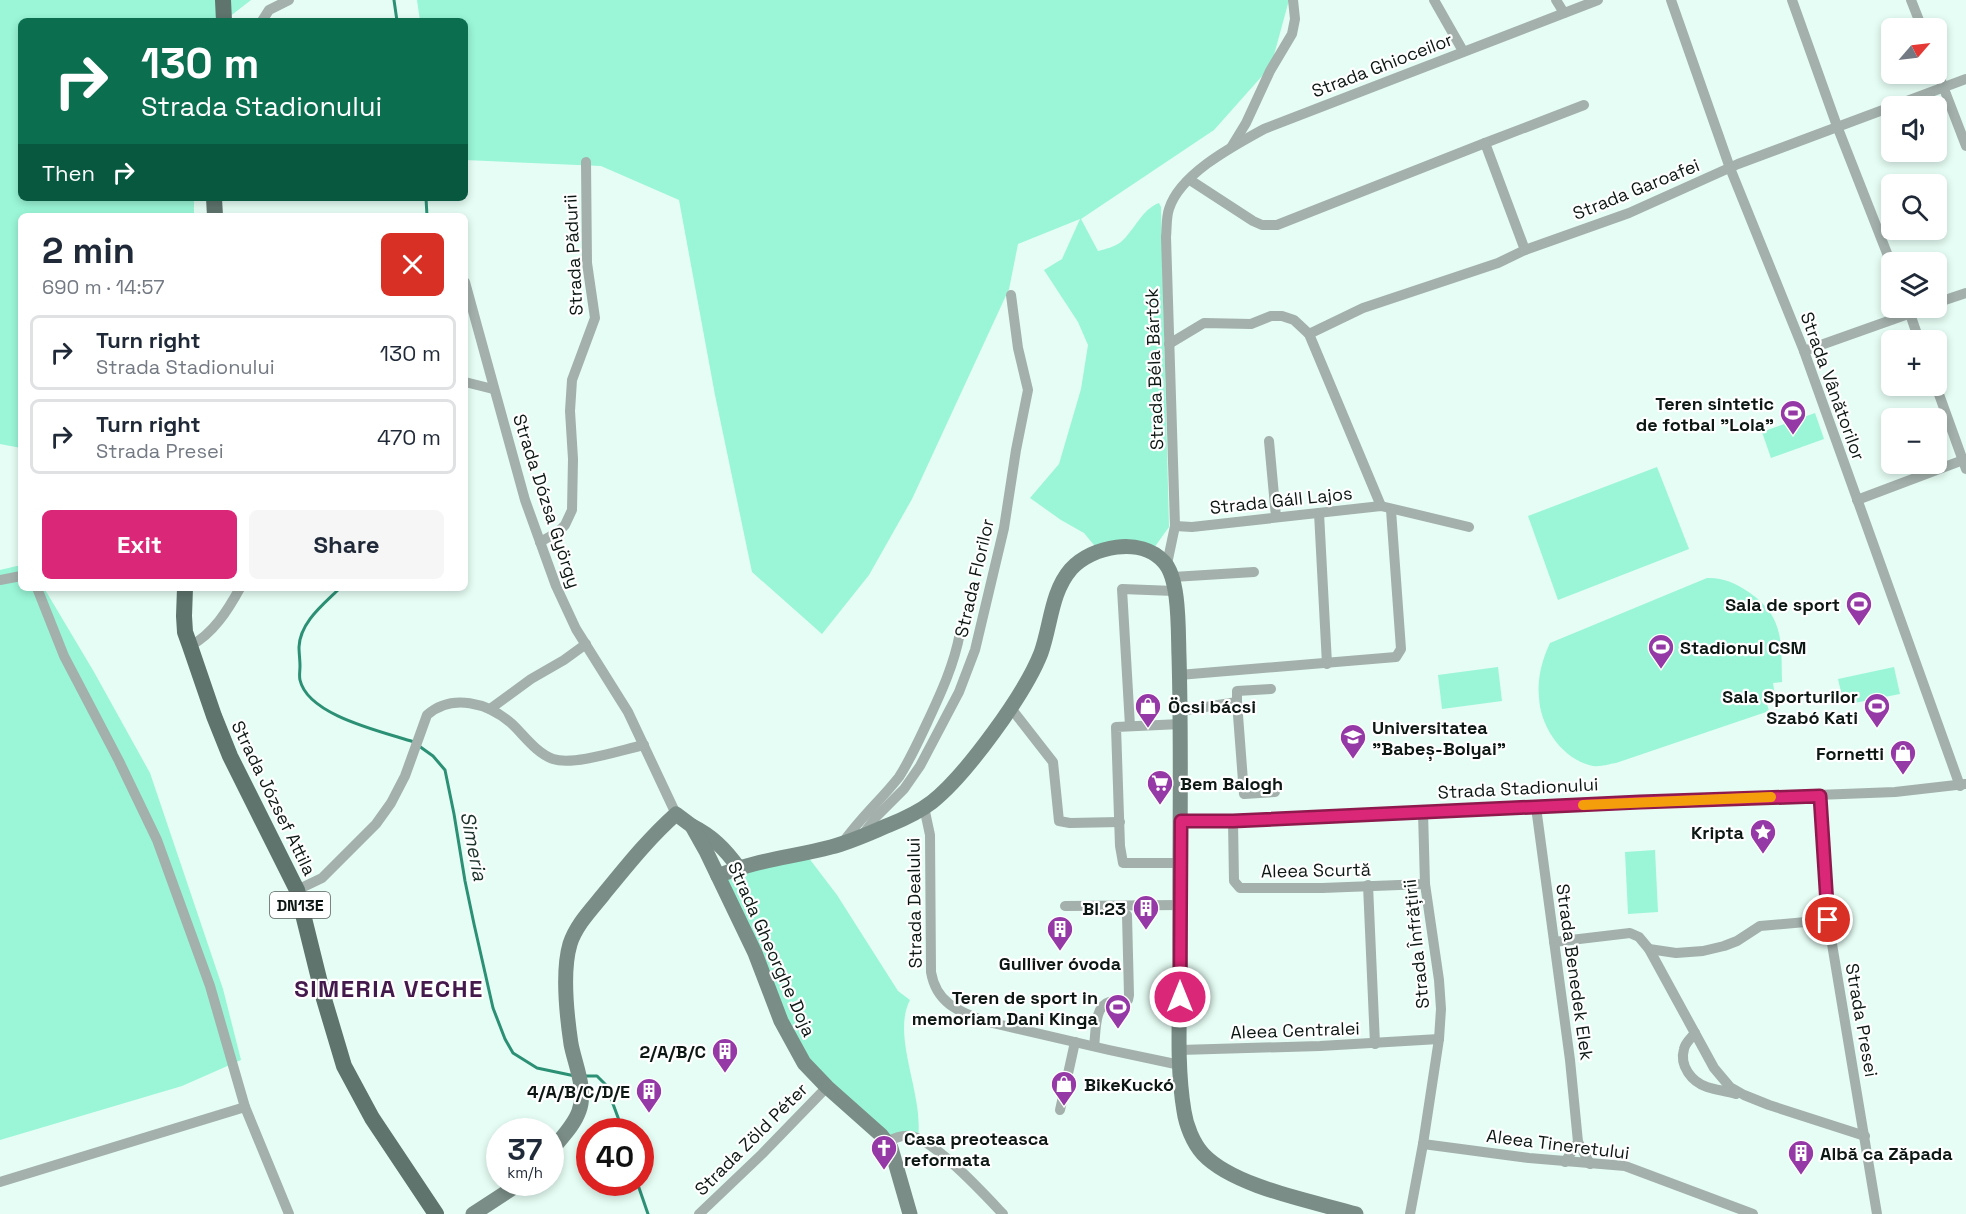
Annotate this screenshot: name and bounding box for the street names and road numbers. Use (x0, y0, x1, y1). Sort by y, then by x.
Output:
street label: Strada Ghioceilor (1308, 27, 1456, 102)
street label: Strada Garoafei (1569, 153, 1703, 225)
street label: Strada Pădurii (558, 194, 588, 316)
street label: Strada Béla Bártók (1140, 287, 1168, 450)
street label: Strada Vânătorilor (1795, 309, 1871, 464)
street label: Strada Dózsa György (508, 411, 586, 591)
street label: Strada Gáll Lajos (1208, 481, 1354, 519)
street label: Strada Florilor (949, 516, 999, 640)
street label: Strada József Attila (226, 717, 322, 879)
street label: Strada Stadionului (1437, 772, 1599, 804)
street label: Strada Dealului (901, 837, 927, 969)
street label: Strada Gheorghe Doja (723, 858, 821, 1040)
street label: Aleea Scurtă (1261, 858, 1371, 882)
street label: Strada Înfrățirii (1398, 878, 1434, 1010)
street label: Strada Benedek Elek (1551, 882, 1599, 1062)
road number: DN13E (270, 892, 330, 918)
street label: Strada Presei (1841, 961, 1883, 1079)
street label: Aleea Centralei (1230, 1016, 1360, 1044)
street label: Strada Zöld Péter (690, 1077, 813, 1200)
street label: Aleea Tineretului (1485, 1124, 1631, 1164)

